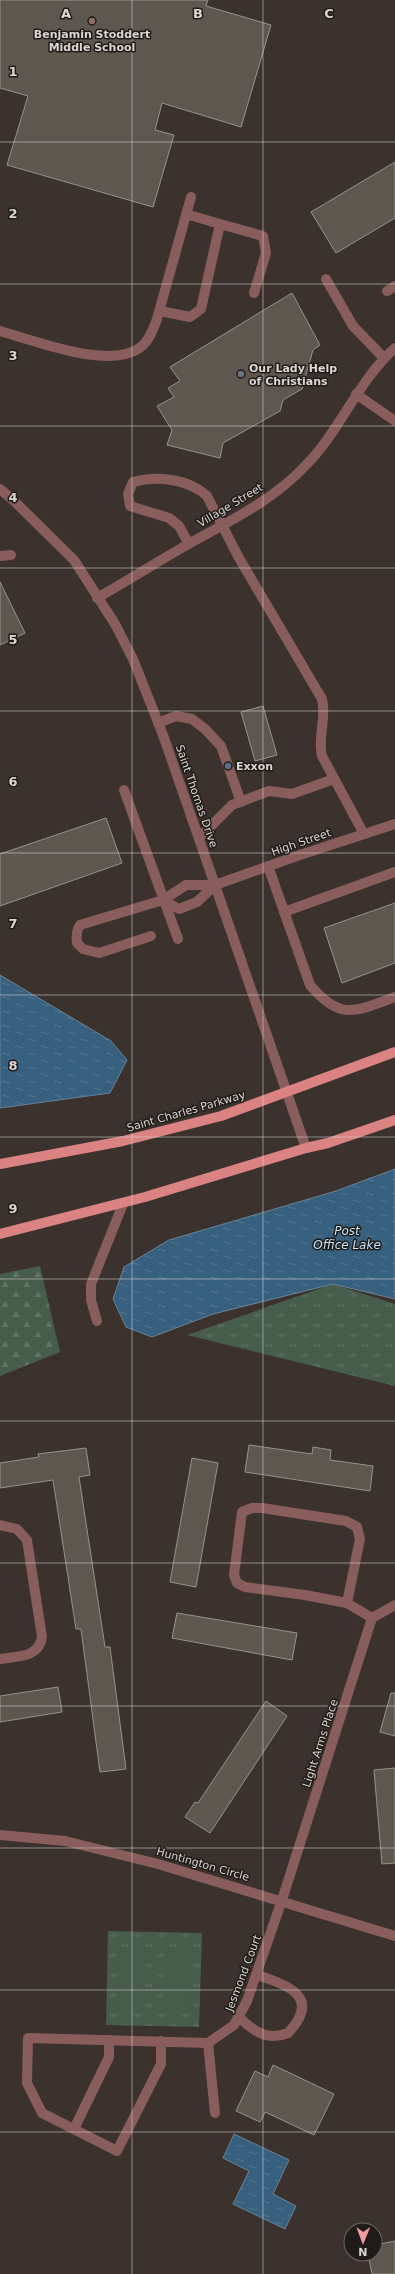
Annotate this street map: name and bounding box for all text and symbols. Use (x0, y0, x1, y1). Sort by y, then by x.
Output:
text: A (61, 6, 71, 21)
text: B (193, 6, 203, 21)
text: C (324, 6, 334, 21)
marker: Benjamin Stoddert Middle School (87, 16, 97, 26)
place label: Benjamin Stoddert Middle School (34, 28, 150, 54)
text: 1 (8, 64, 18, 79)
text: 2 (8, 206, 18, 221)
text: 3 (8, 348, 18, 363)
place label: Our Lady Help of Christians (249, 362, 337, 388)
marker: Our Lady Help of Christians (236, 369, 246, 379)
street label: Village Street (195, 480, 266, 530)
text: 4 (8, 490, 18, 505)
text: 5 (8, 632, 18, 647)
street label: Saint Thomas Drive (173, 743, 220, 850)
place label: Exxon (236, 760, 273, 773)
marker: Exxon (223, 761, 233, 771)
text: 6 (8, 774, 18, 789)
street label: High Street (270, 826, 333, 859)
text: 7 (8, 916, 18, 931)
text: 8 (8, 1058, 18, 1073)
street label: Saint Charles Parkway (125, 1088, 247, 1135)
text: 9 (8, 1201, 18, 1216)
water label: Post Office Lake (313, 1224, 381, 1252)
street label: Light Arms Place (300, 1697, 341, 1789)
street label: Huntington Circle (155, 1845, 251, 1884)
street label: Jesmond Court (223, 1932, 264, 2014)
north arrow (343, 2222, 383, 2262)
text: N (358, 2245, 368, 2258)

